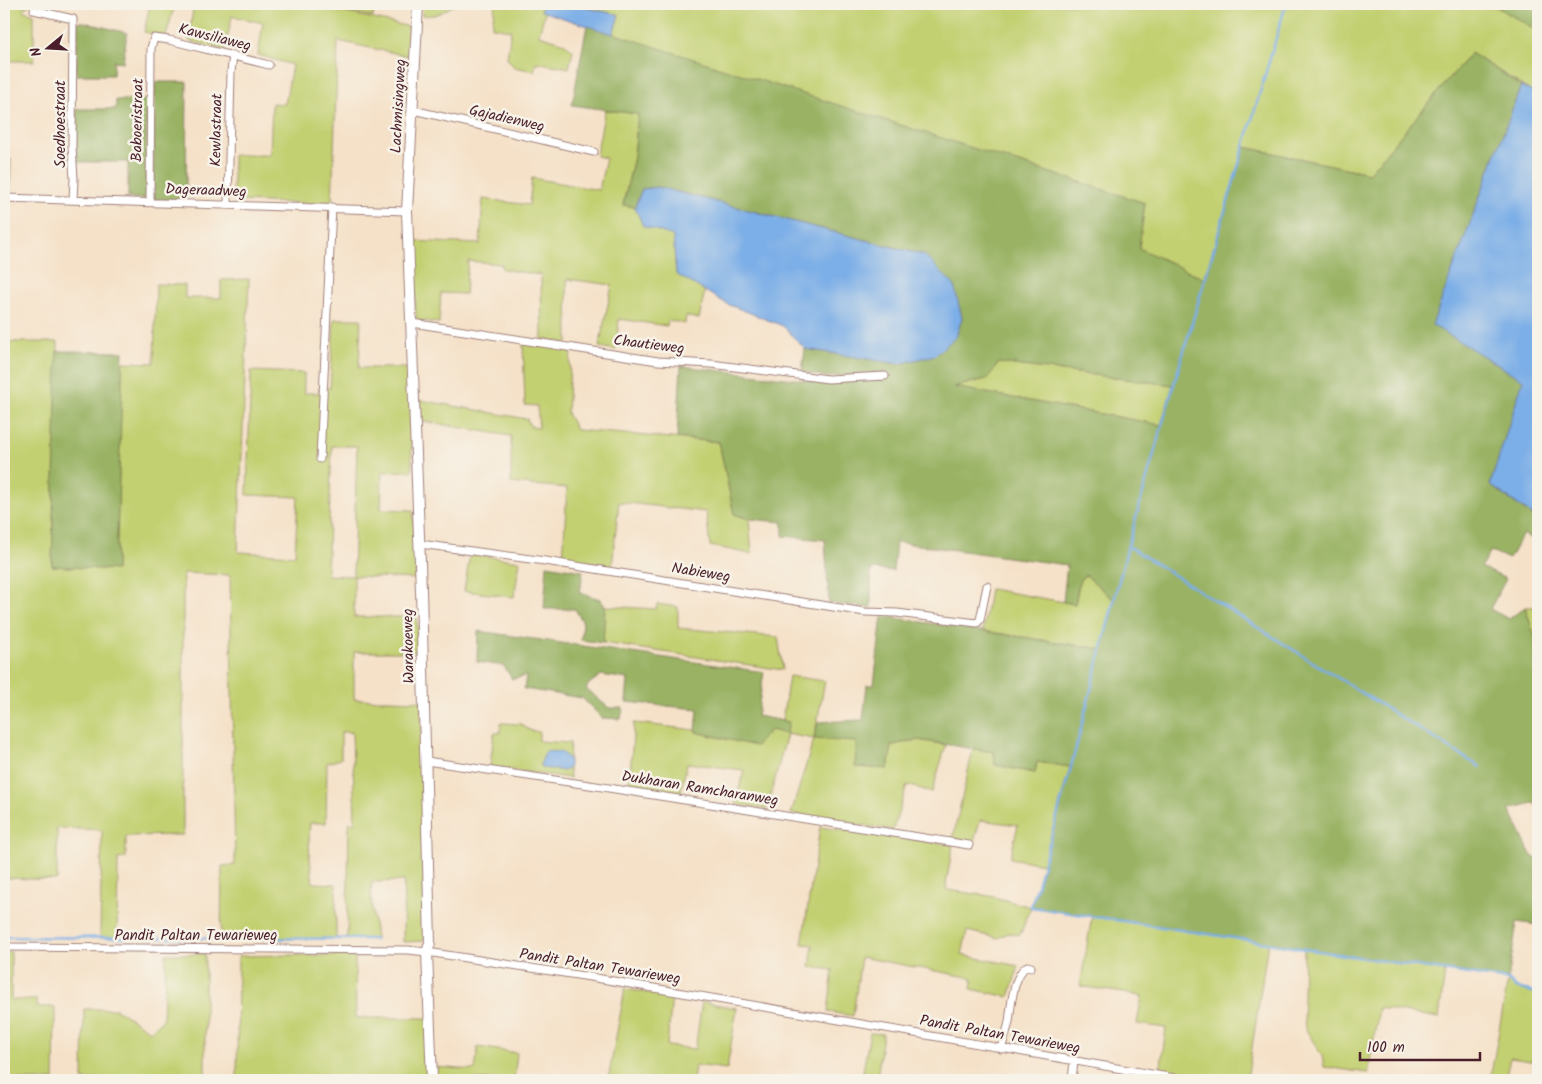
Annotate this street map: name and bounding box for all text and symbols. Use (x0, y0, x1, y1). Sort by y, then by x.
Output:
street label: Kawsiliaweg (176, 17, 254, 59)
north arrow (22, 22, 72, 72)
text: N (25, 44, 48, 59)
street label: Lachmisingweg (385, 58, 413, 154)
street label: Baboeristraat (125, 78, 151, 162)
street label: Soedhoestraat (49, 80, 73, 168)
street label: Kewlastraat (204, 93, 230, 167)
street label: Gajadienweg (467, 99, 547, 139)
street label: Dageraadweg (165, 178, 247, 204)
street label: Chautieweg (612, 329, 686, 361)
street label: Nabieweg (670, 556, 732, 589)
street label: Warakoeweg (396, 608, 422, 684)
street label: Dukharan Ramcharanweg (620, 765, 780, 813)
street label: Pandit Paltan Tewarieweg (115, 924, 277, 948)
street label: Pandit Paltan Tewarieweg (518, 942, 682, 992)
street label: Pandit Paltan Tewarieweg (918, 1009, 1082, 1061)
scale bar (1360, 1029, 1480, 1061)
text: 100 m (1367, 1036, 1405, 1060)

